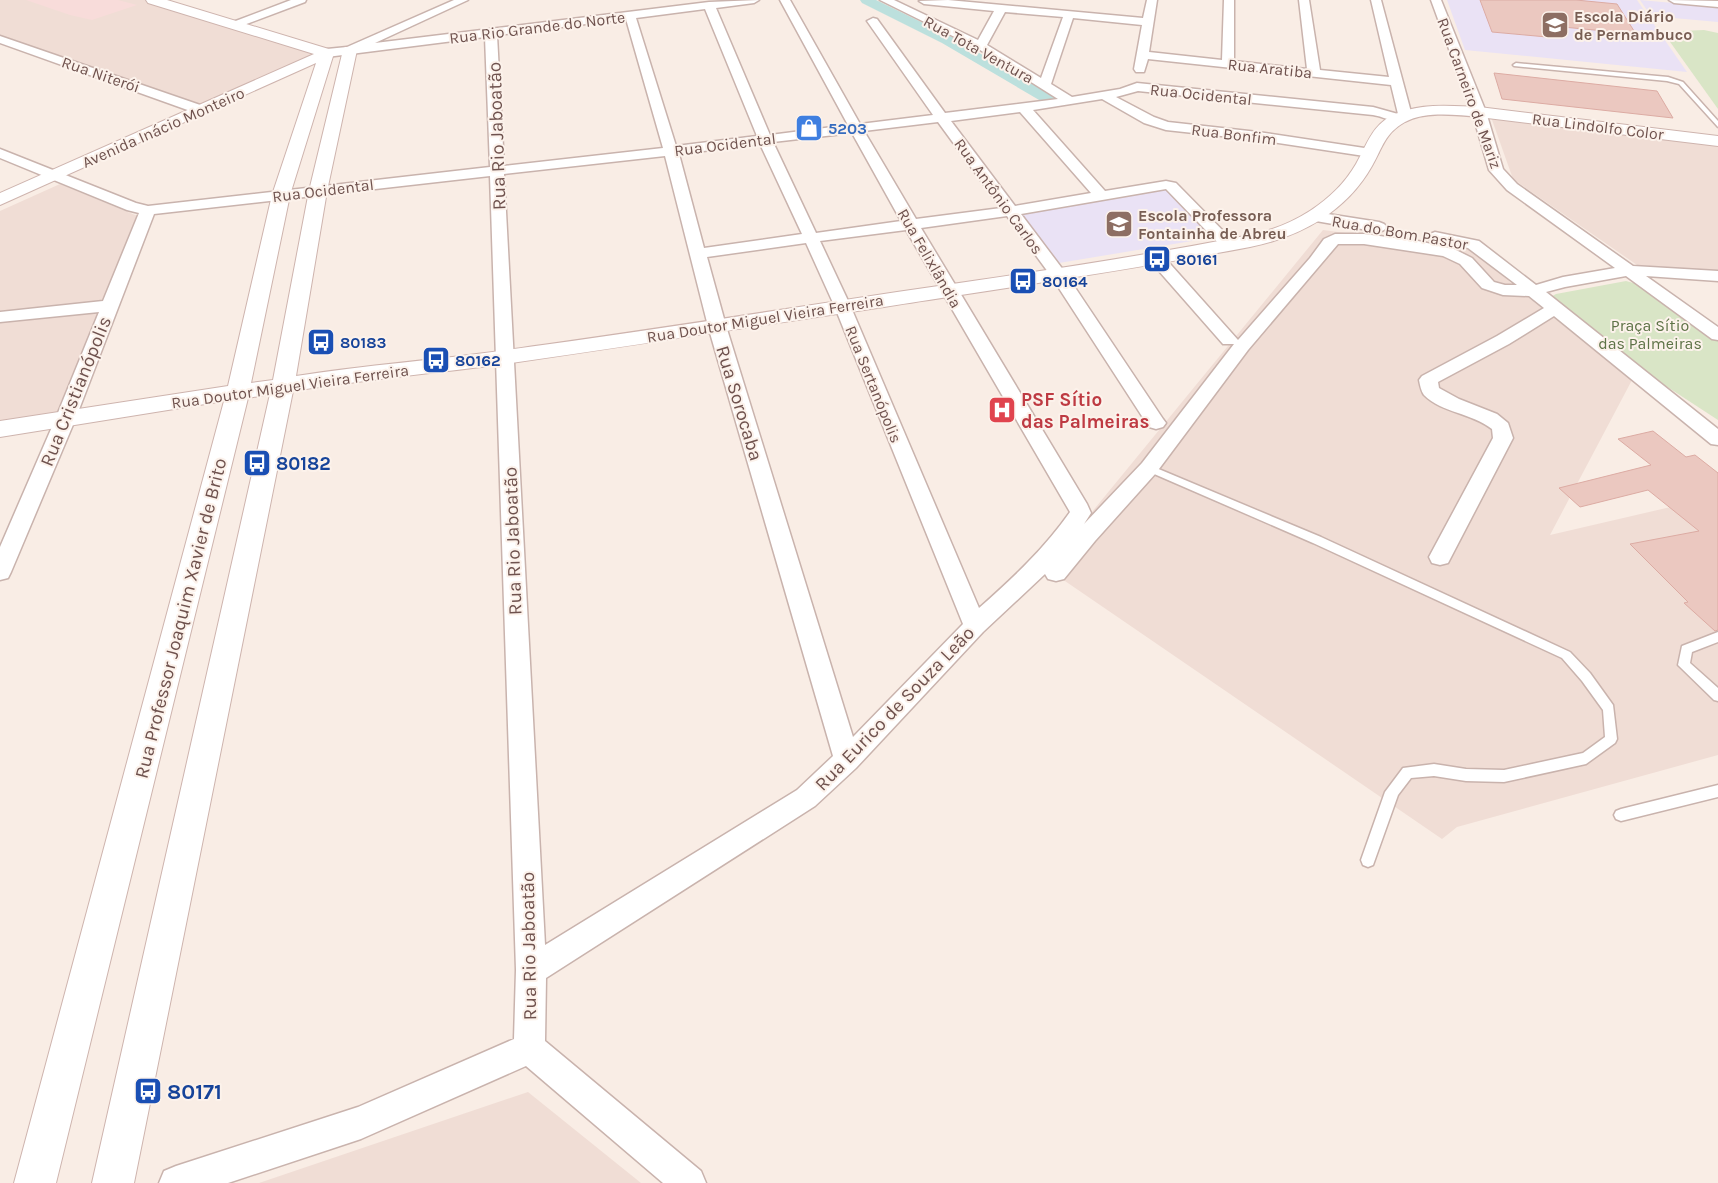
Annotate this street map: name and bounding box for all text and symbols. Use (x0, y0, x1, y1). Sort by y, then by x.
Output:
street label: Rua Rio Grande do Norte (448, 7, 626, 48)
place label: Escola Diário de Pernambuco (1574, 7, 1692, 44)
school or university icon: Escola Diário de Pernambuco (1540, 10, 1570, 40)
street label: Rua Tota Ventura (920, 11, 1037, 88)
street label: Rua Carneiro de Mariz (1433, 15, 1506, 171)
street label: Rua Niterói (59, 52, 142, 97)
street label: Rua Aratiba (1227, 55, 1313, 82)
street label: Rua Rio Jaboatão (483, 61, 511, 211)
street label: Rua Ocidental (1149, 80, 1253, 109)
street label: Avenida Inácio Monteiro (79, 83, 247, 172)
street label: Rua Lindolfo Color (1531, 109, 1665, 144)
shop icon: 5203 (794, 113, 824, 143)
place label: 5203 (828, 119, 867, 138)
street label: Rua Bonfim (1190, 120, 1278, 149)
street label: Rua Ocidental (673, 129, 777, 160)
street label: Rua Antônio Carlos (950, 135, 1047, 258)
street label: Rua Ocidental (271, 175, 375, 206)
street label: Rua Felixlândia (893, 205, 966, 311)
place label: Escola Professora Fontainha de Abreu (1138, 206, 1287, 243)
school or university icon: Escola Professora Fontainha de Abreu (1104, 209, 1134, 239)
street label: Rua do Bom Pastor (1330, 211, 1470, 254)
bus stop icon: 80161 (1142, 244, 1172, 274)
place label: 80161 (1176, 250, 1218, 269)
bus stop icon: 80164 (1008, 266, 1038, 296)
place label: 80164 (1042, 272, 1088, 291)
street label: Rua Doutor Miguel Vieira Ferreira (645, 290, 885, 347)
street label: Rua Cristianópolis (36, 313, 116, 470)
park label: Praça Sítio das Palmeiras (1598, 316, 1702, 353)
street label: Rua Sertanópolis (841, 323, 906, 446)
bus stop icon: 80183 (306, 327, 336, 357)
place label: 80183 (340, 333, 387, 352)
street label: Rua Sorocaba (711, 343, 767, 464)
bus stop icon: 80162 (421, 345, 451, 375)
place label: 80162 (455, 351, 501, 370)
street label: Rua Doutor Miguel Vieira Ferreira (170, 360, 410, 413)
place label: PSF Sítio das Palmeiras (1021, 389, 1149, 433)
hospital icon: PSF Sítio das Palmeiras (987, 395, 1017, 425)
bus stop icon: 80182 (242, 448, 272, 478)
place label: 80182 (276, 453, 331, 475)
street label: Rua Professor Joaquim Xavier de Brito (130, 456, 231, 781)
street label: Rua Rio Jaboatão (499, 466, 527, 616)
street label: Rua Eurico de Souza Leão (810, 622, 979, 795)
street label: Rua Rio Jaboatão (517, 872, 541, 1020)
bus stop icon: 80171 (133, 1076, 163, 1106)
place label: 80171 (167, 1079, 222, 1105)

